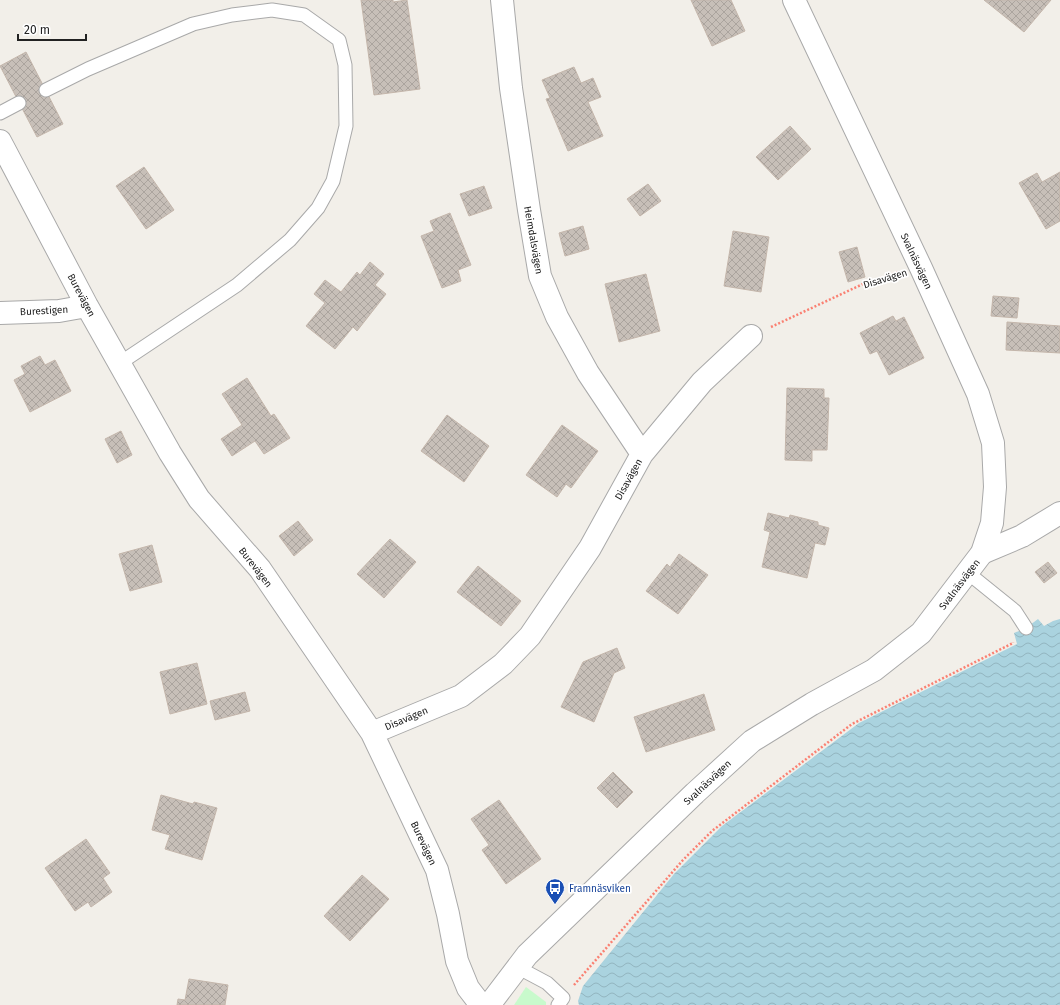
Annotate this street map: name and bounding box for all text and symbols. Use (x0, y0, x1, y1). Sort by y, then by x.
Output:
scale bar (18, 16, 86, 42)
text: 20 m (24, 23, 50, 37)
street label: Heimdalsvägen (521, 205, 545, 275)
street label: Svalnäsvägen (898, 231, 934, 291)
street label: Disavägen (862, 267, 909, 291)
street label: Burevägen (65, 272, 98, 319)
street label: Burestigen (20, 304, 69, 318)
street label: Disavägen (613, 457, 645, 502)
street label: Burevägen (236, 545, 275, 590)
street label: Svalnäsvägen (937, 557, 983, 612)
street label: Disavägen (383, 704, 430, 733)
street label: Svalnäsvägen (681, 758, 734, 808)
street label: Burevägen (408, 819, 439, 867)
bus stop icon: Framnäsviken (544, 877, 566, 905)
place label: Framnäsviken (569, 883, 631, 895)

